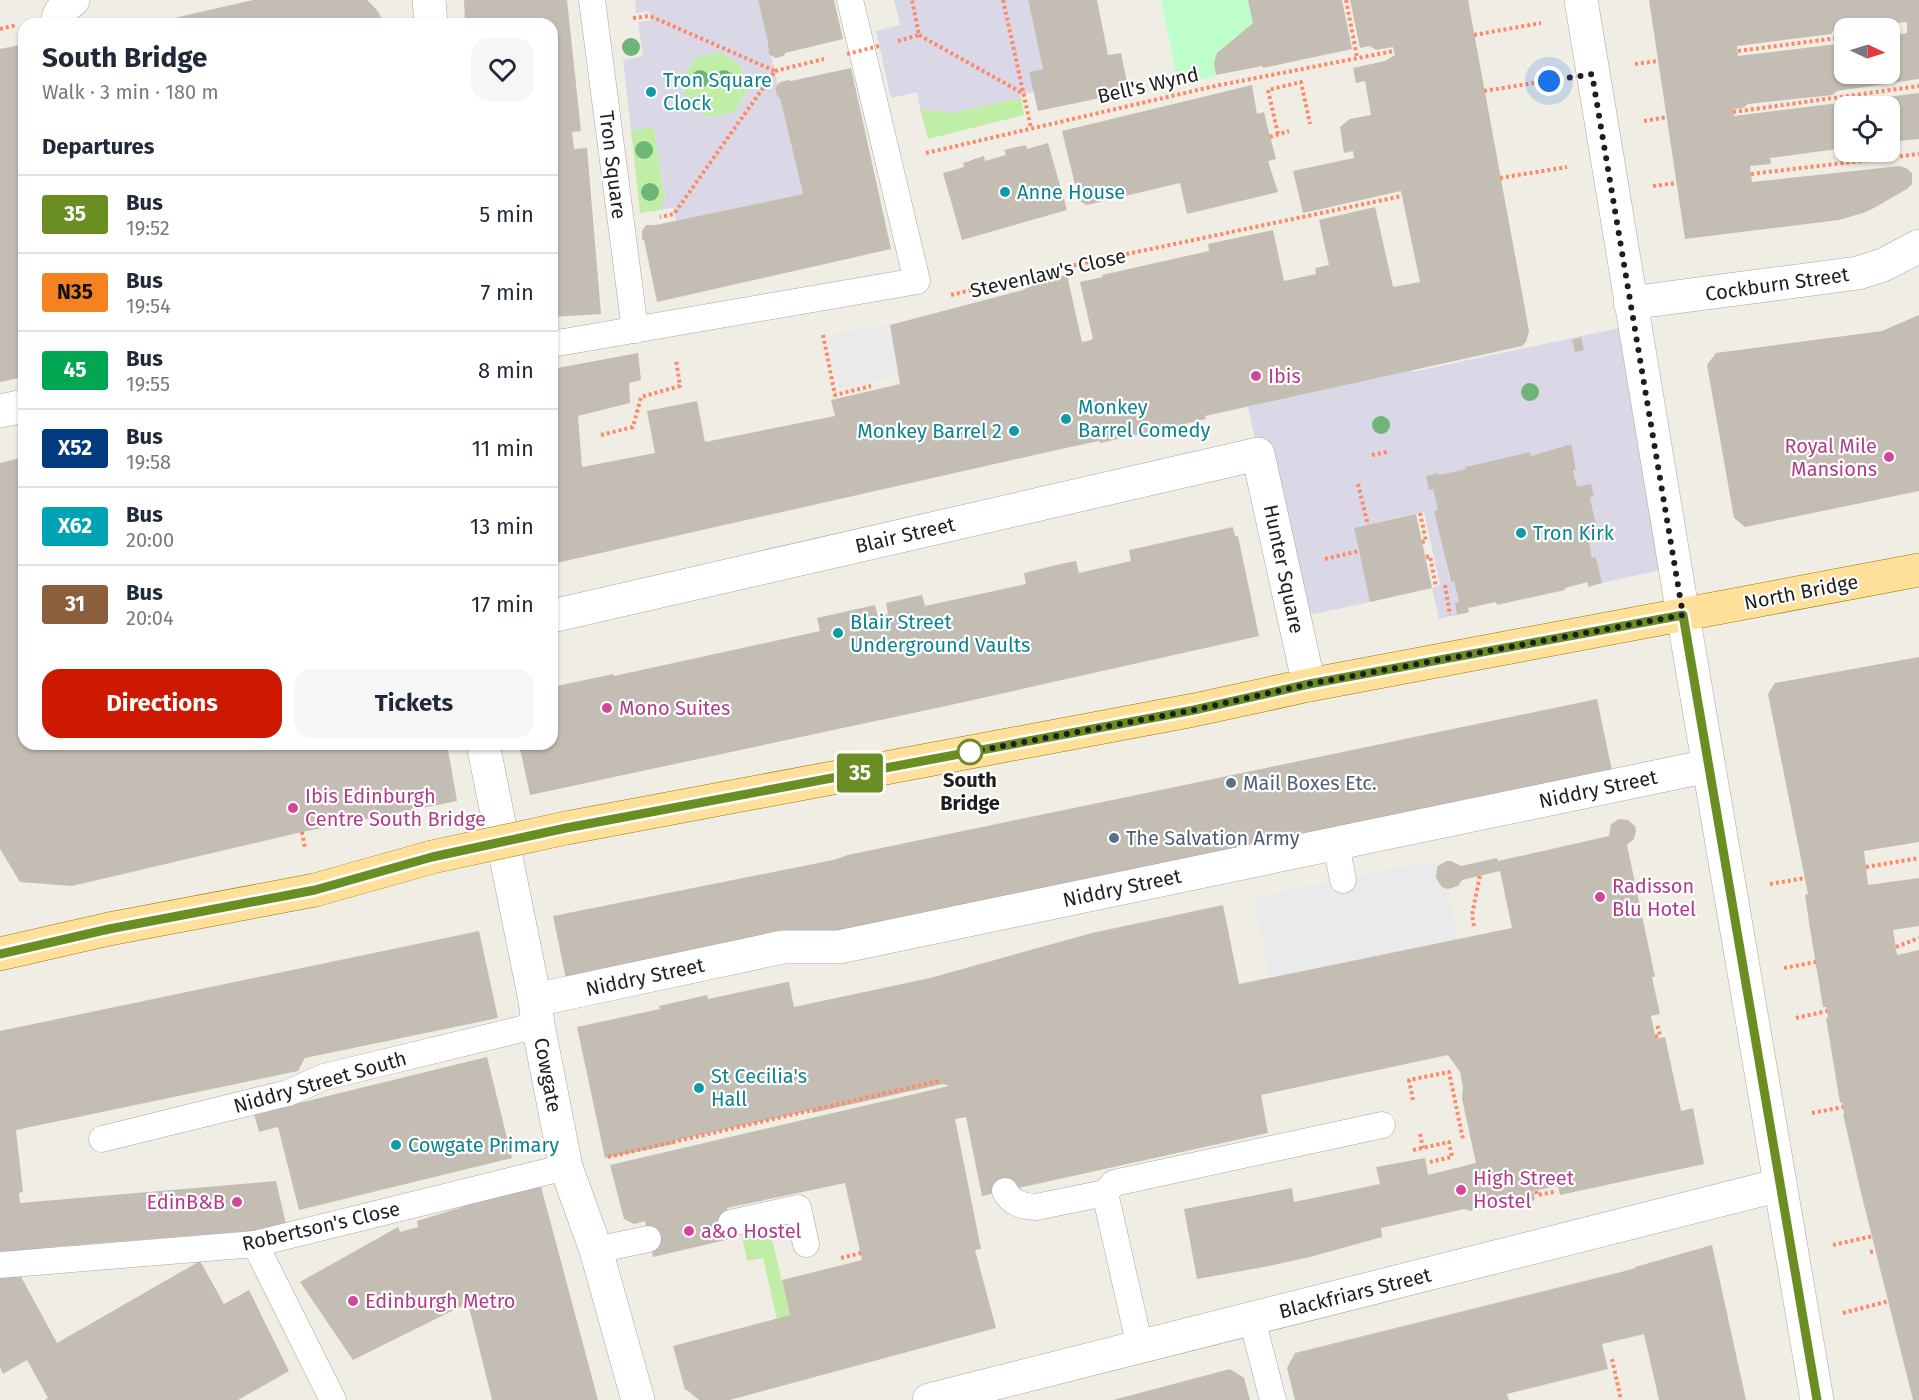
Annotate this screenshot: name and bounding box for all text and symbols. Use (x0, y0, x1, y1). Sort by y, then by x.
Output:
north arrow (1834, 18, 1900, 84)
map controls (1834, 18, 1900, 162)
button: heart (471, 38, 534, 101)
text: South Bridge (42, 41, 207, 74)
street label: Bell's Wynd (1095, 62, 1201, 108)
your location (1534, 66, 1564, 96)
place label: Tron Square Clock (663, 68, 772, 115)
text: Walk · 3 min · 180 m (42, 80, 219, 104)
marker: Tron Square Clock (644, 85, 658, 99)
button: locate (1834, 96, 1900, 162)
street label: Tron Square (594, 109, 632, 221)
text: Departures (42, 133, 154, 160)
place label: Anne House (1017, 180, 1125, 204)
marker: Anne House (998, 185, 1012, 199)
text: Bus (126, 189, 163, 216)
text: 35 (64, 201, 86, 227)
text: 5 min (479, 201, 534, 228)
text: 19:52 (126, 216, 170, 240)
street label: Stevenlaw's Close (968, 243, 1128, 303)
street label: Cockburn Street (1704, 262, 1851, 306)
text: Bus (126, 267, 163, 294)
text: N35 (57, 279, 93, 305)
text: 7 min (480, 279, 534, 306)
text: 19:54 (126, 294, 171, 318)
text: Bus (126, 345, 163, 372)
text: 45 (64, 357, 86, 383)
text: 8 min (478, 357, 534, 384)
place label: Ibis (1268, 364, 1301, 388)
marker: Ibis (1249, 369, 1263, 383)
text: 19:55 (126, 372, 170, 396)
place label: Monkey Barrel Comedy (1078, 395, 1210, 442)
marker: Monkey Barrel Comedy (1059, 412, 1073, 426)
place label: Monkey Barrel 2 (857, 419, 1002, 443)
text: Bus (126, 423, 163, 450)
marker: Monkey Barrel 2 (1007, 424, 1021, 438)
place label: Royal Mile Mansions (1784, 434, 1877, 481)
text: X52 (58, 435, 92, 461)
text: 11 min (471, 435, 534, 462)
text: 19:58 (126, 450, 171, 474)
marker: Royal Mile Mansions (1882, 450, 1896, 464)
text: Bus (126, 501, 163, 528)
street label: Hunter Square (1259, 502, 1309, 636)
street label: Blair Street (853, 512, 958, 558)
text: X62 (58, 513, 92, 539)
text: 13 min (470, 513, 534, 540)
place label: Tron Kirk (1533, 521, 1615, 545)
marker: Tron Kirk (1514, 526, 1528, 540)
text: 20:00 (126, 528, 174, 552)
street label: North Bridge (1742, 569, 1860, 615)
text: Bus (126, 579, 163, 606)
text: 31 (65, 591, 85, 617)
text: 17 min (471, 591, 534, 618)
text: 20:04 (126, 606, 174, 630)
place label: Blair Street Underground Vaults (850, 610, 1030, 657)
marker: Blair Street Underground Vaults (831, 626, 845, 640)
button: Directions (42, 669, 282, 738)
button: Tickets (294, 669, 534, 738)
place label: Mono Suites (619, 696, 730, 720)
marker: Mono Suites (600, 701, 614, 715)
marker: South Bridge (957, 739, 983, 765)
line badge: 35 (833, 754, 887, 792)
text: 35 (849, 760, 871, 786)
street label: Niddry Street (1537, 765, 1660, 813)
place label: South Bridge (940, 768, 1000, 815)
place label: Mail Boxes Etc. (1243, 771, 1377, 795)
marker: Mail Boxes Etc. (1224, 776, 1238, 790)
place label: Ibis Edinburgh Centre South Bridge (305, 784, 486, 831)
marker: Ibis Edinburgh Centre South Bridge (286, 801, 300, 815)
place label: The Salvation Army (1126, 826, 1300, 850)
marker: The Salvation Army (1107, 831, 1121, 845)
street label: Niddry Street (1061, 864, 1184, 912)
place label: Radisson Blu Hotel (1612, 874, 1696, 921)
marker: Radisson Blu Hotel (1593, 890, 1607, 904)
street label: Niddry Street (584, 953, 707, 1001)
street label: Cowgate (529, 1036, 567, 1114)
street label: Niddry Street South (231, 1046, 409, 1118)
place label: St Cecilia's Hall (711, 1064, 807, 1111)
marker: St Cecilia's Hall (692, 1081, 706, 1095)
place label: Cowgate Primary (408, 1133, 559, 1157)
marker: Cowgate Primary (389, 1138, 403, 1152)
place label: High Street Hostel (1473, 1166, 1575, 1213)
marker: High Street Hostel (1454, 1183, 1468, 1197)
place label: EdinB&B (146, 1190, 225, 1214)
marker: EdinB&B (230, 1195, 244, 1209)
street label: Robertson's Close (240, 1196, 402, 1256)
place label: a&o Hostel (701, 1219, 802, 1243)
marker: a&o Hostel (682, 1224, 696, 1238)
street label: Blackfriars Street (1276, 1262, 1434, 1323)
place label: Edinburgh Metro (365, 1289, 515, 1313)
marker: Edinburgh Metro (346, 1294, 360, 1308)

